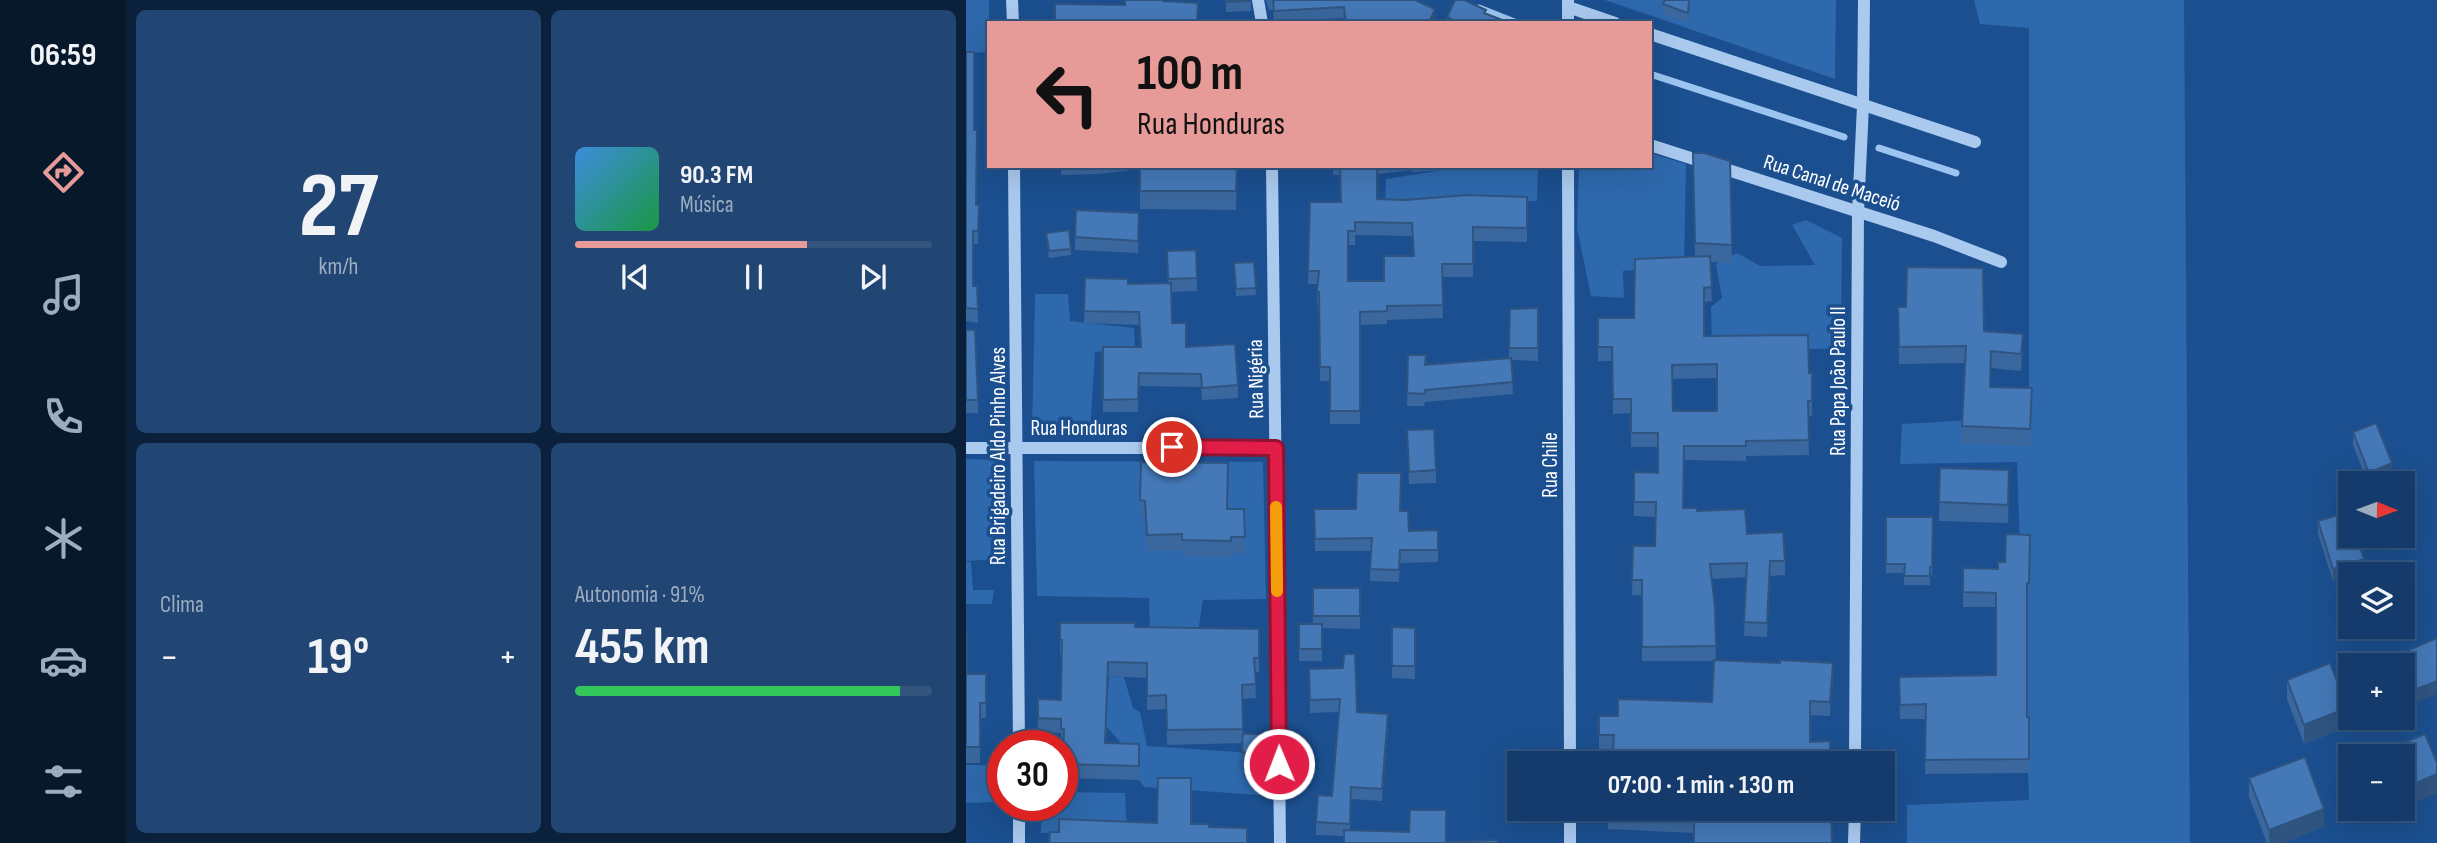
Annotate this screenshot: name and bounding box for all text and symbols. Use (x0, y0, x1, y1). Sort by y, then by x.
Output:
text: 06:59 (30, 36, 96, 75)
text: 100 m (1137, 45, 1243, 104)
icon: left (1022, 49, 1113, 140)
text: Rua Honduras (1137, 105, 1285, 144)
icon: directions (39, 148, 88, 197)
street label: Rua Canal de Maceió (1760, 149, 1904, 217)
text: 27 (299, 153, 378, 262)
text: 90.3 FM (680, 160, 753, 191)
text: Música (680, 191, 734, 219)
text: km/h (319, 253, 358, 281)
icon: previous (616, 258, 654, 296)
icon: pause (735, 258, 773, 296)
icon: next (854, 258, 892, 296)
icon: music (39, 270, 88, 319)
street label: Rua Papa João Paulo II (1826, 306, 1851, 456)
street label: Rua Nigéria (1243, 339, 1269, 419)
street label: Rua Brigadeiro Aldo Pinho Alves (986, 347, 1011, 565)
icon: phone (39, 392, 88, 441)
street label: Rua Honduras (1030, 416, 1128, 441)
pin (1142, 417, 1202, 477)
icon: arrive (1153, 428, 1191, 466)
street label: Rua Chile (1538, 432, 1563, 498)
north arrow (2338, 471, 2415, 548)
map controls (2338, 471, 2415, 821)
icon: climate (39, 514, 88, 563)
button: layers (2338, 562, 2415, 639)
text: Autonomia · 91% (575, 581, 705, 609)
text: Clima (160, 591, 204, 619)
text: 455 km (575, 616, 709, 679)
text: 19° (308, 626, 369, 689)
text: − (160, 635, 179, 680)
text: + (498, 635, 517, 680)
icon: car (39, 636, 88, 685)
button: + (2338, 653, 2415, 730)
position arrow (1242, 727, 1316, 801)
speed limit sign: 30 (987, 730, 1078, 821)
button: − (2338, 744, 2415, 821)
icon: filters (39, 757, 88, 806)
text: 07:00 · 1 min · 130 m (1608, 770, 1794, 801)

